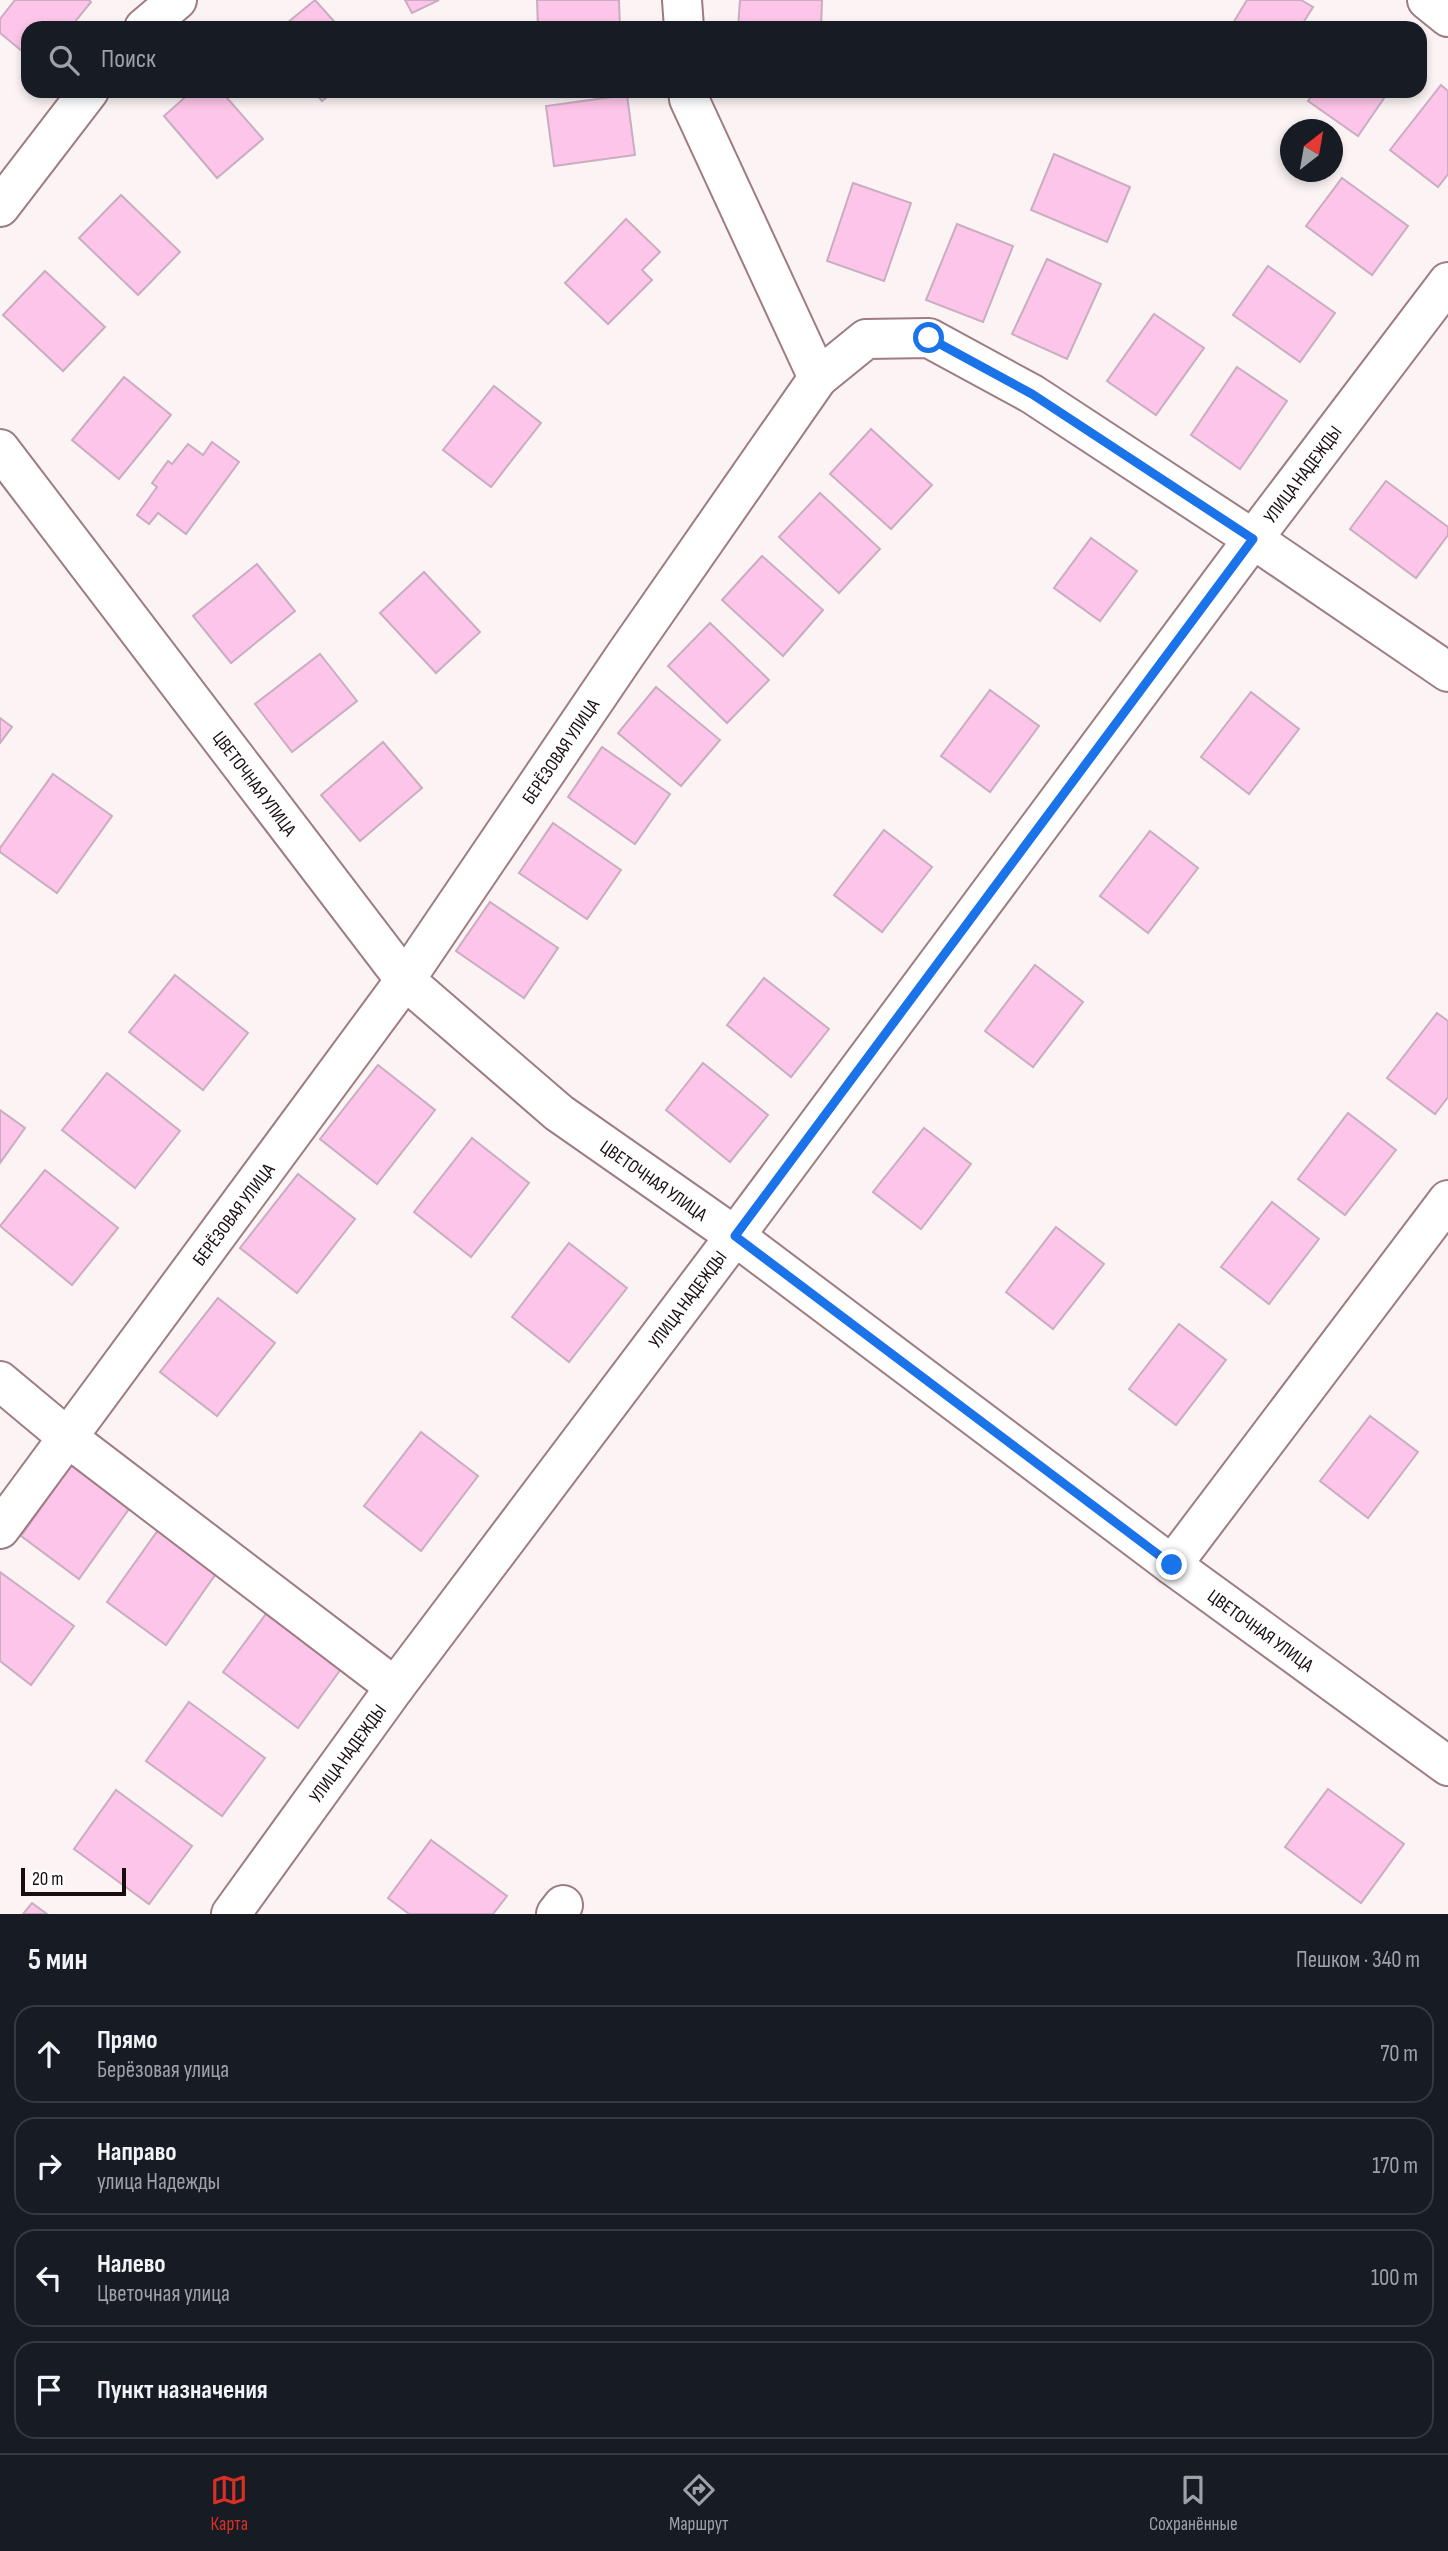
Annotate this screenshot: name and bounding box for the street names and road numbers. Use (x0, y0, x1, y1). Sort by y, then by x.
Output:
street label: УЛИЦА НАДЕЖДЫ (1259, 422, 1347, 528)
street label: БЕРЁЗОВАЯ УЛИЦА (518, 694, 605, 809)
street label: ЦВЕТОЧНАЯ УЛИЦА (207, 727, 301, 842)
street label: ЦВЕТОЧНАЯ УЛИЦА (595, 1136, 712, 1227)
street label: БЕРЁЗОВАЯ УЛИЦА (188, 1159, 281, 1271)
street label: УЛИЦА НАДЕЖДЫ (644, 1247, 732, 1353)
street label: ЦВЕТОЧНАЯ УЛИЦА (1203, 1585, 1318, 1678)
street label: УЛИЦА НАДЕЖДЫ (305, 1700, 392, 1808)

